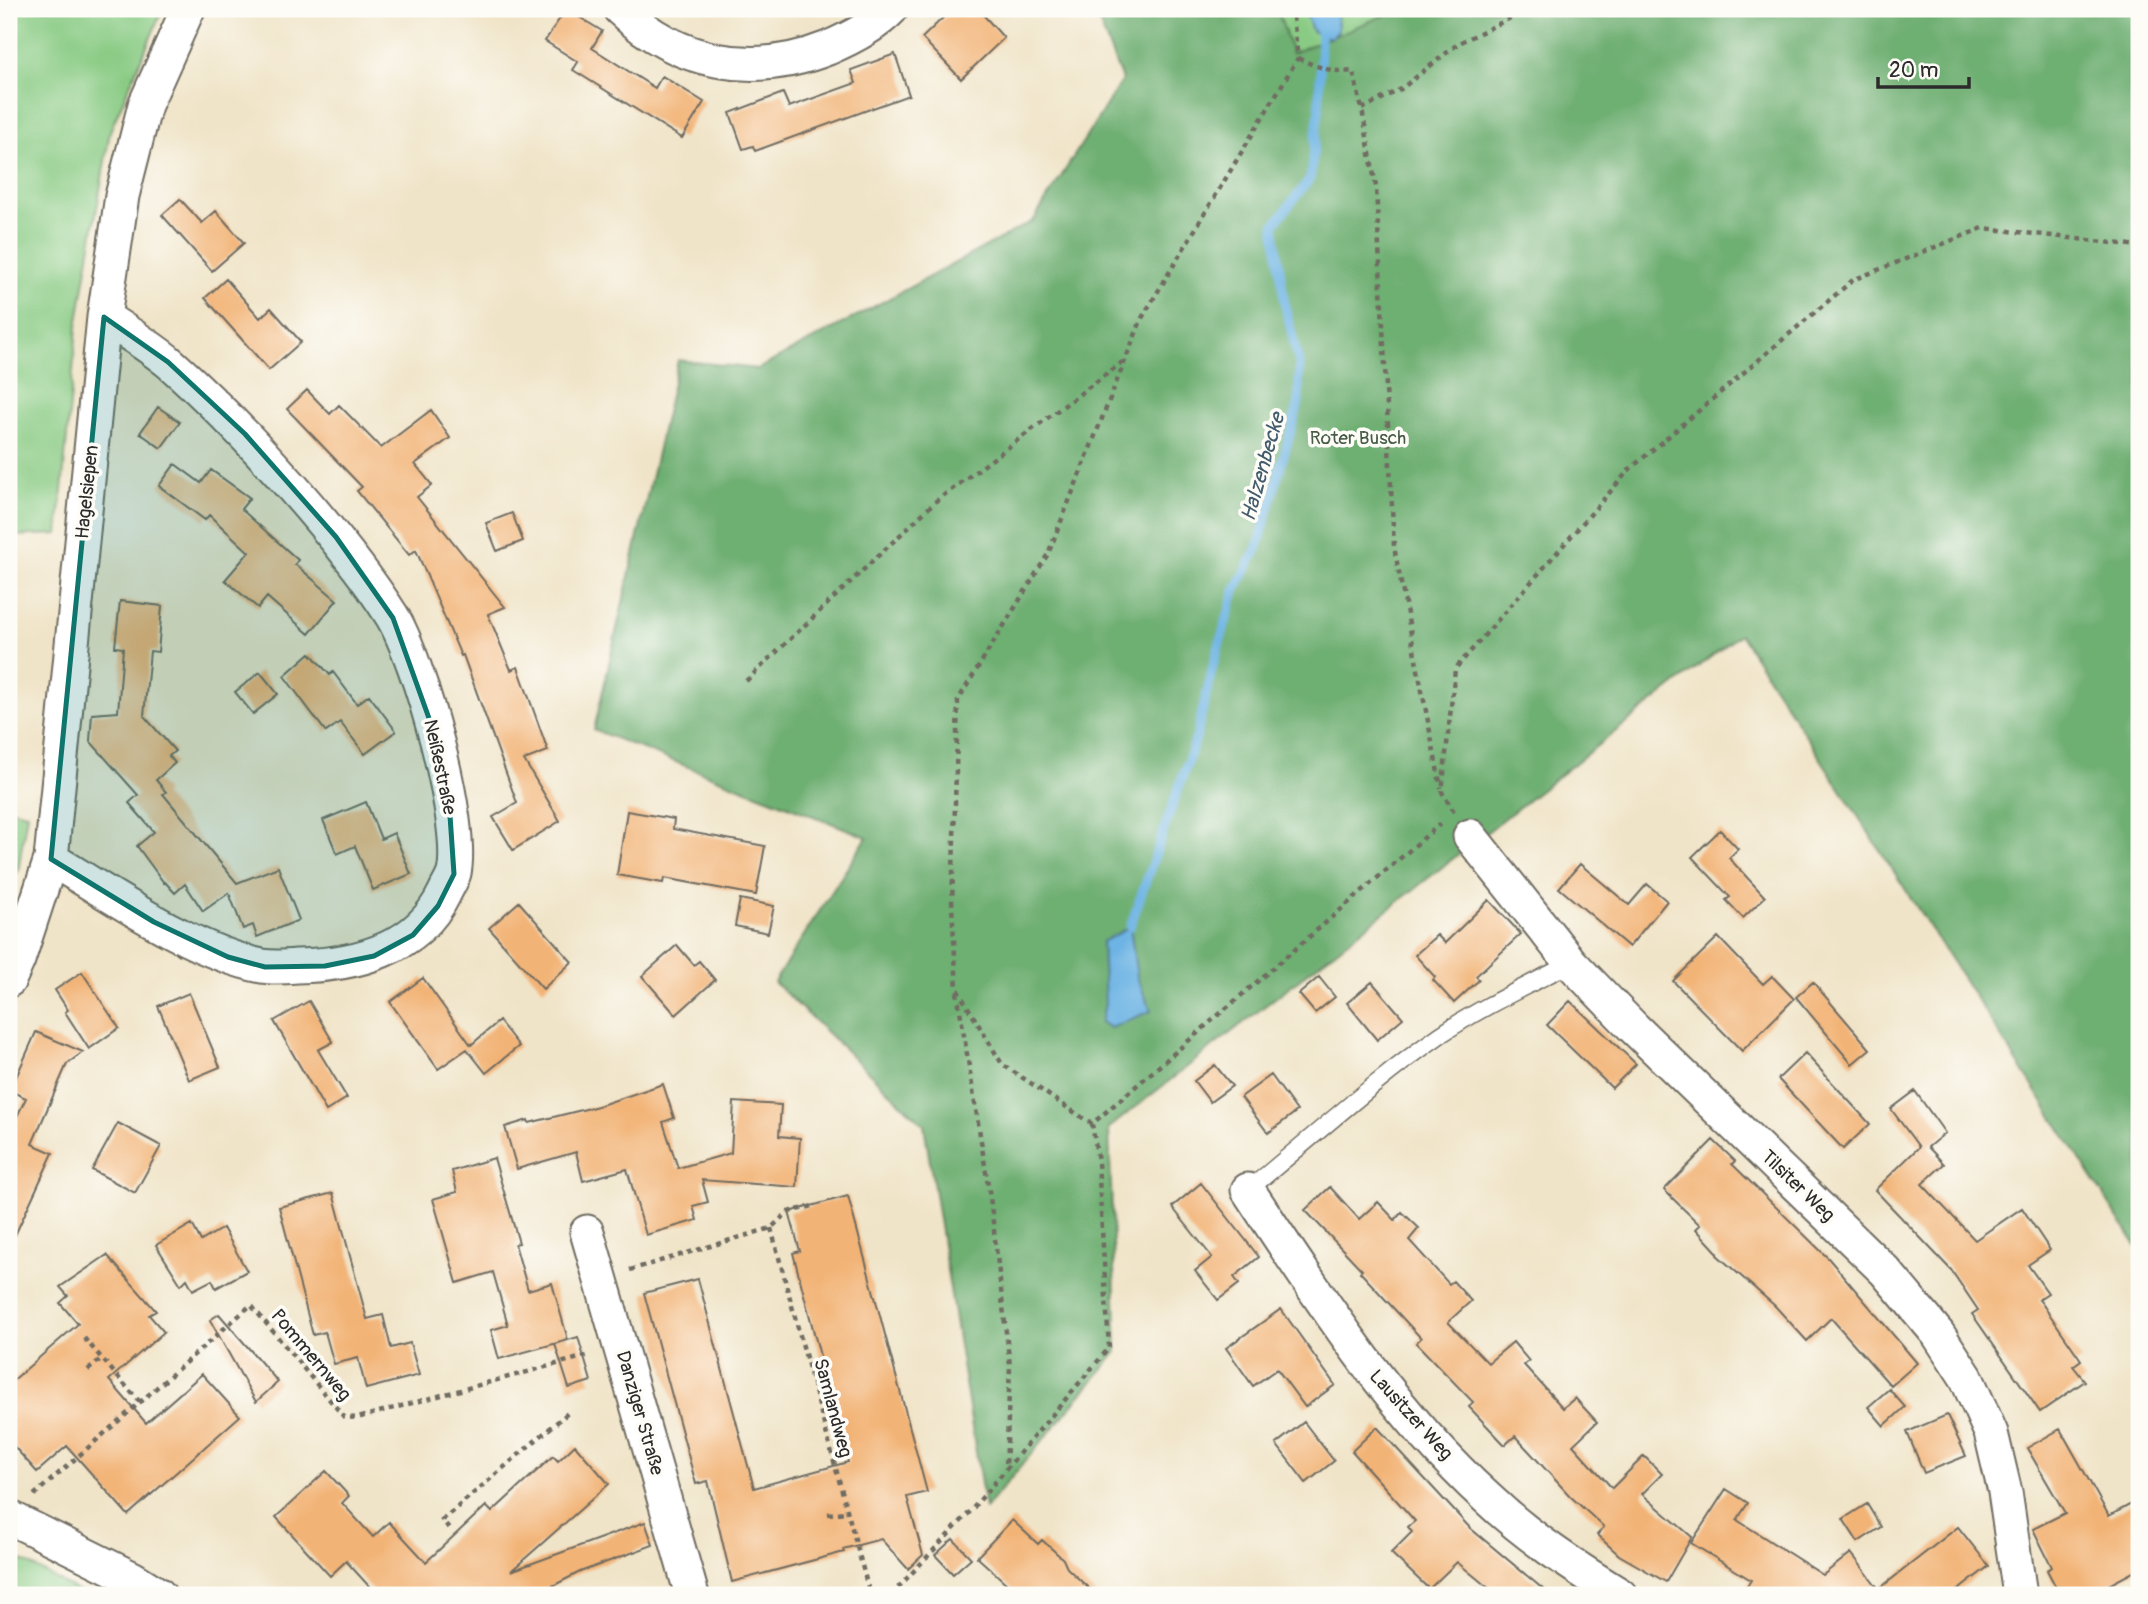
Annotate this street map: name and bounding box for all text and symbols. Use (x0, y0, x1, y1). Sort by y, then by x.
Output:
scale bar (1878, 46, 1969, 90)
text: 20 m (1889, 57, 1938, 84)
water label: Halzenbecke (1235, 407, 1292, 524)
park label: Roter Busch (1310, 426, 1406, 450)
street label: Hagelsiepen (70, 444, 104, 540)
street label: Neißestraße (418, 717, 462, 817)
street label: Tilsiter Weg (1756, 1145, 1840, 1227)
street label: Pommernweg (266, 1304, 356, 1406)
street label: Danziger Straße (611, 1348, 669, 1478)
street label: Samlandweg (808, 1356, 858, 1460)
street label: Lausitzer Weg (1364, 1365, 1458, 1465)

